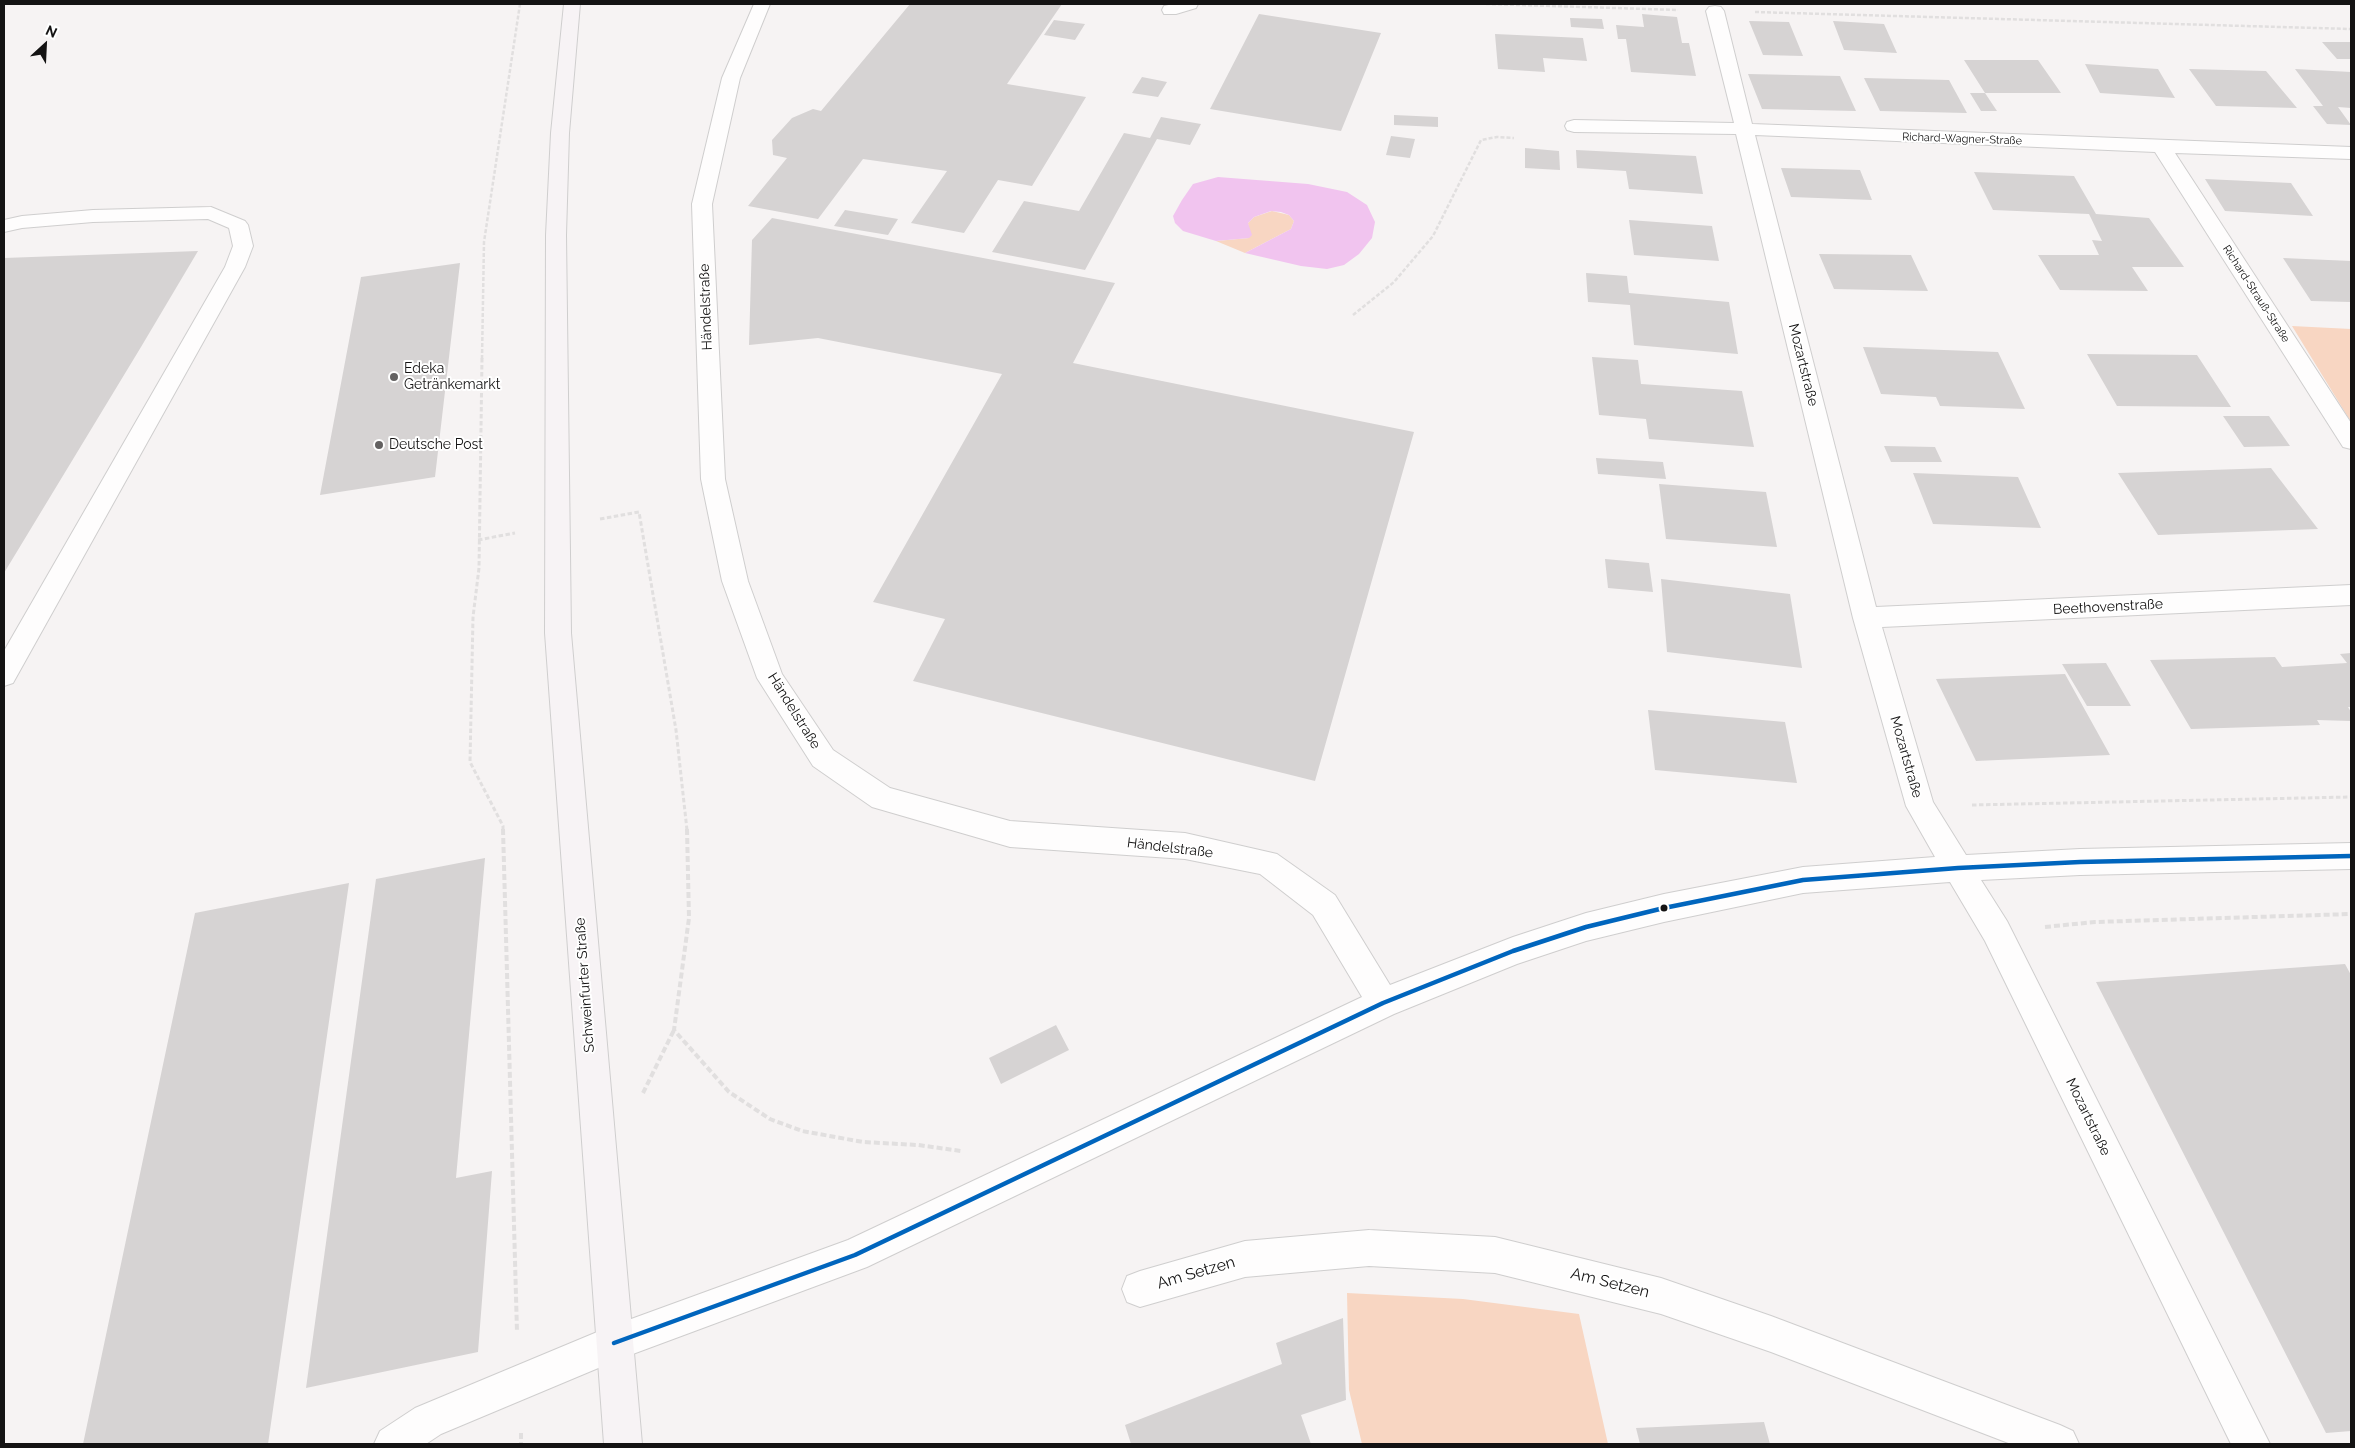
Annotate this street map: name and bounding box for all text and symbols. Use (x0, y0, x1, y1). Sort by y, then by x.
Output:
north arrow (20, 20, 70, 70)
text: N (43, 22, 60, 41)
street label: Richard-Wagner-Straße (1902, 130, 2022, 148)
street label: Richard-Strauß-Straße (2220, 243, 2292, 345)
street label: Händelstraße (696, 263, 716, 351)
street label: Mozartstraße (1785, 322, 1821, 408)
place label: Edeka Getränkemarkt (404, 361, 500, 394)
marker: Edeka Getränkemarkt (388, 371, 400, 383)
place label: Deutsche Post (389, 437, 483, 453)
marker: Deutsche Post (373, 439, 385, 451)
street label: Beethovenstraße (2053, 596, 2163, 618)
street label: Händelstraße (764, 670, 824, 752)
street label: Mozartstraße (1886, 714, 1926, 800)
street label: Händelstraße (1126, 834, 1214, 862)
unlabelled marker (1659, 903, 1669, 913)
street label: Schweinfurter Straße (572, 917, 598, 1053)
street label: Mozartstraße (2062, 1075, 2114, 1159)
street label: Am Setzen (1155, 1253, 1237, 1293)
street label: Am Setzen (1569, 1264, 1651, 1302)

